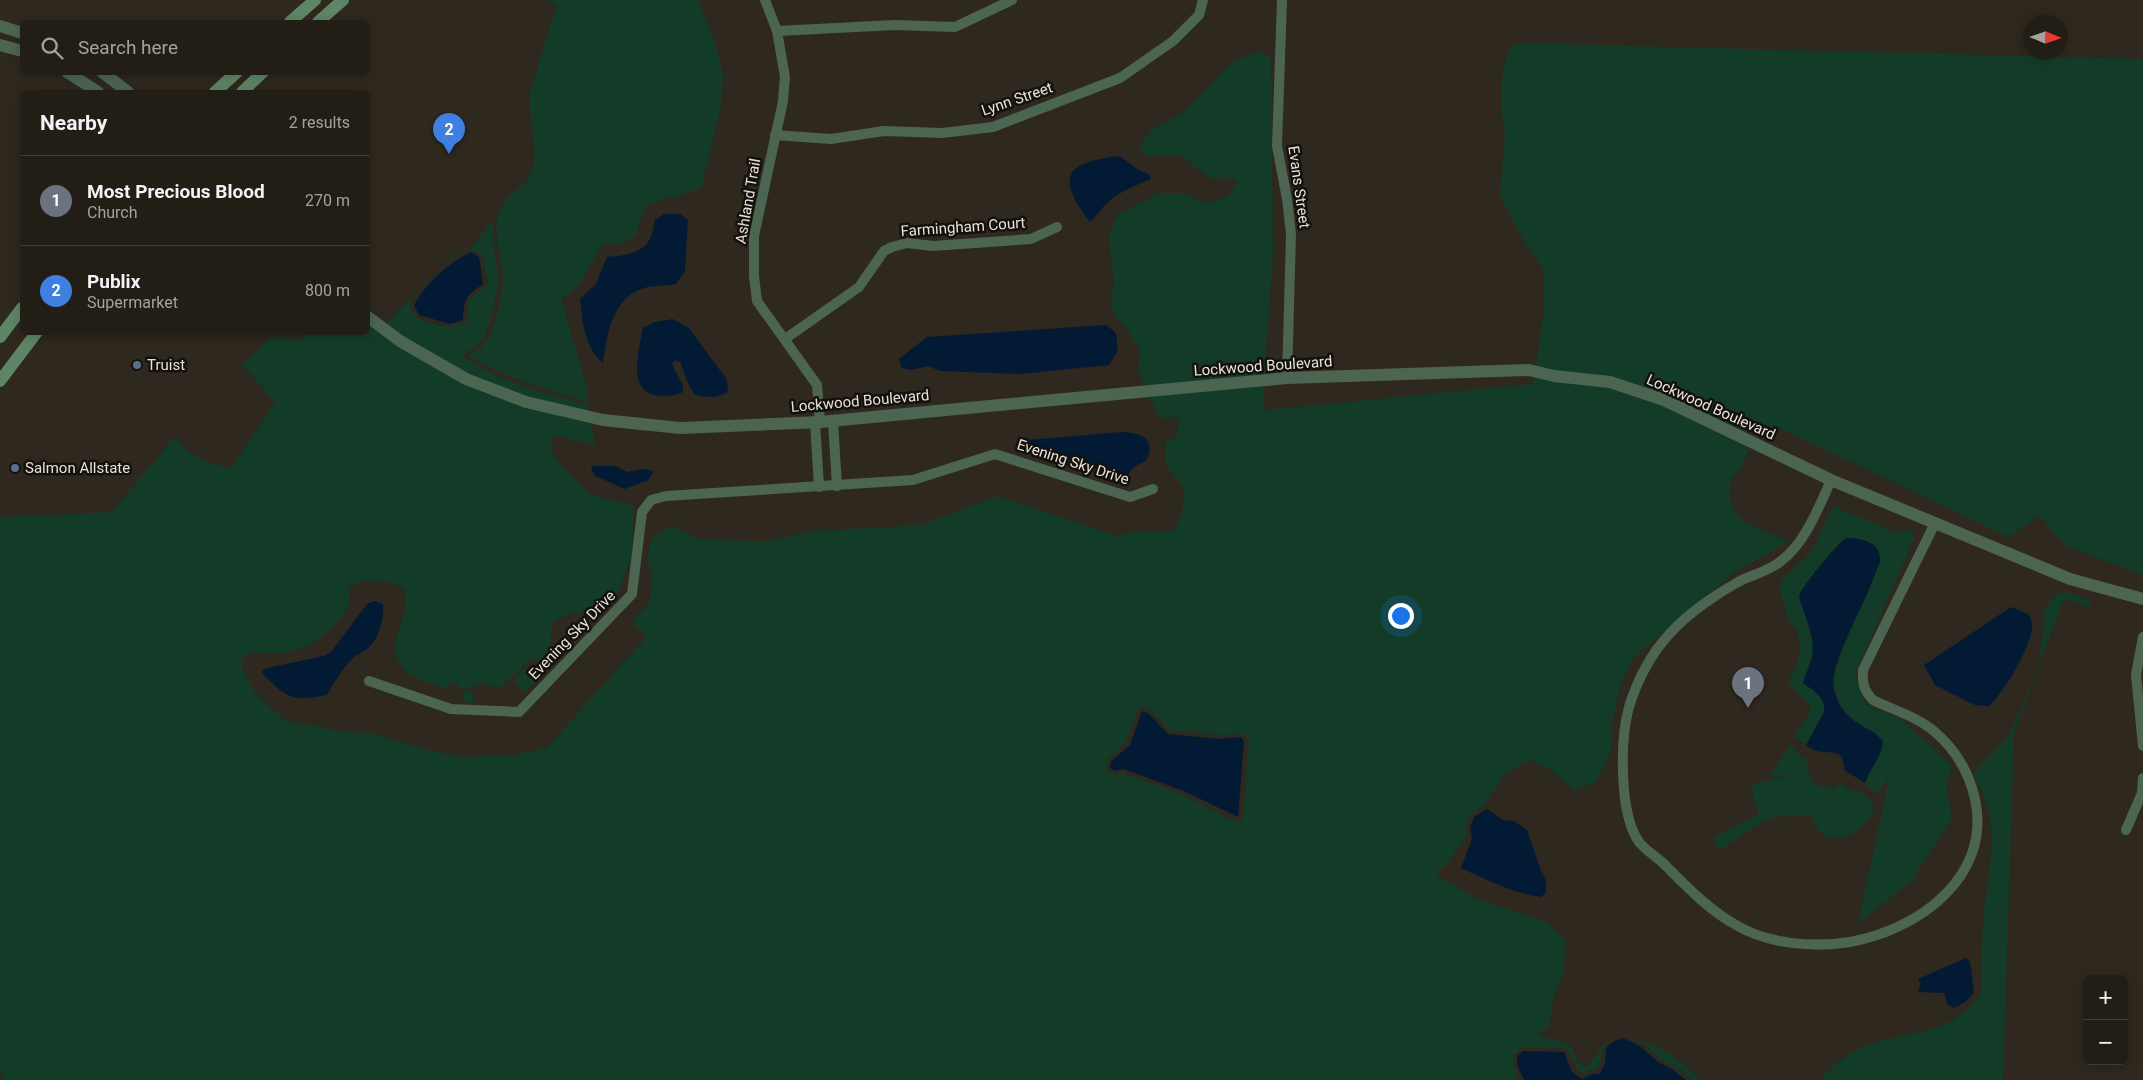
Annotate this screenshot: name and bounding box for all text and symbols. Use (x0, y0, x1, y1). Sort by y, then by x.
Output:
north arrow (2023, 15, 2068, 60)
search box (20, 20, 370, 75)
icon: search (38, 34, 66, 62)
text: Search here (78, 36, 178, 59)
street label: Lynn Street (979, 78, 1055, 120)
text: Nearby (40, 111, 107, 135)
text: 2 results (289, 113, 350, 132)
pin: 2 (433, 113, 465, 154)
street label: Evans Street (1284, 145, 1314, 229)
street label: Ashland Trail (732, 157, 764, 245)
text: Most Precious Blood (87, 180, 265, 203)
text: 1 (51, 191, 61, 210)
text: 270 m (305, 191, 350, 210)
text: Church (87, 203, 138, 222)
street label: Farmingham Court (900, 214, 1026, 240)
text: Publix (87, 270, 140, 293)
text: 2 (51, 281, 61, 300)
text: 800 m (305, 281, 350, 300)
text: Supermarket (87, 293, 178, 312)
street label: Lockwood Boulevard (1193, 352, 1333, 380)
place label: Truist (147, 356, 185, 374)
marker: Truist (131, 359, 143, 371)
street label: Lockwood Boulevard (1644, 371, 1778, 443)
street label: Lockwood Boulevard (790, 386, 930, 416)
street label: Evening Sky Drive (1015, 435, 1131, 489)
place label: Salmon Allstate (25, 459, 130, 477)
marker: Salmon Allstate (9, 462, 21, 474)
street label: Evening Sky Drive (525, 587, 619, 683)
your location (1388, 603, 1414, 629)
pin: 1 (1732, 667, 1764, 708)
map controls (2083, 975, 2128, 1065)
button: + (2083, 975, 2128, 1020)
button: − (2083, 1020, 2128, 1065)

